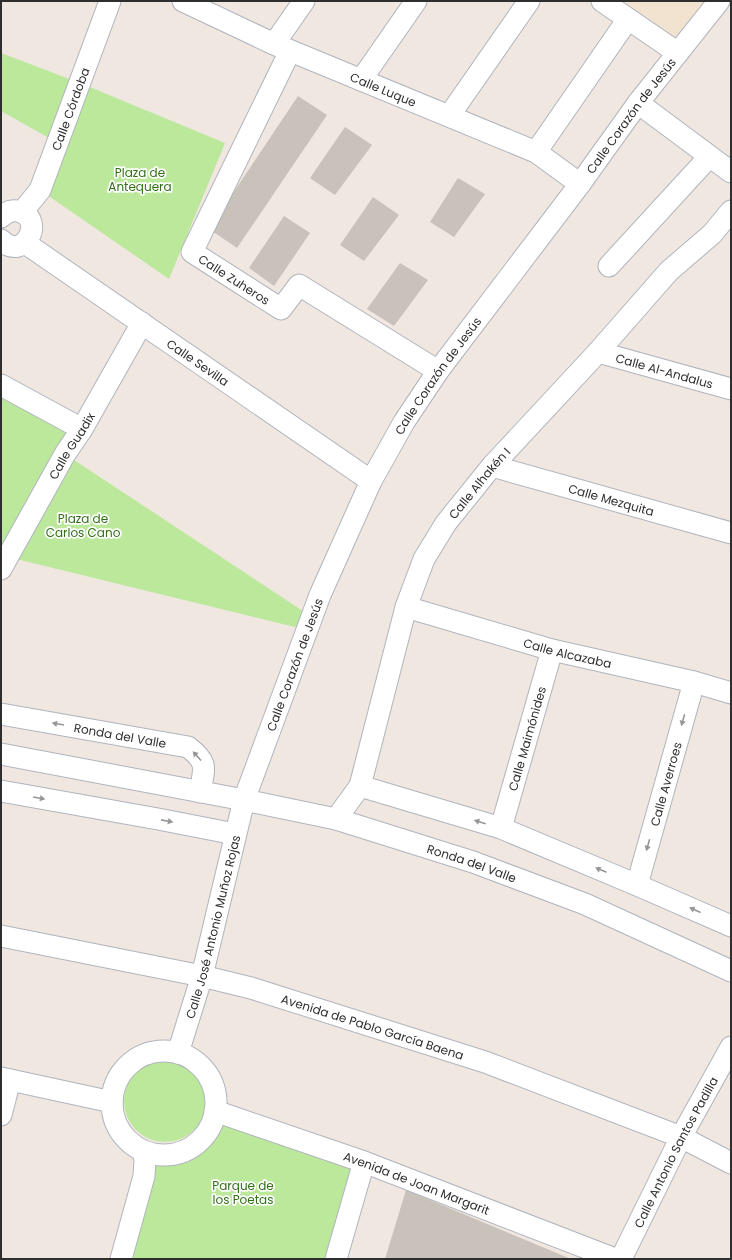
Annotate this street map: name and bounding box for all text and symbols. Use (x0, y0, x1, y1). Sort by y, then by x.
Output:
street label: Calle Corazón de Jesús (582, 54, 679, 177)
street label: Calle Córdoba (47, 65, 93, 153)
street label: Calle Luque (348, 68, 419, 110)
park label: Plaza de Antequera (108, 164, 172, 195)
street label: Calle Zuheros (195, 250, 273, 308)
street label: Calle Corazón de Jesús (390, 313, 485, 437)
street label: Calle Sevilla (163, 335, 233, 389)
street label: Calle Al-Andalus (614, 349, 715, 392)
street label: Calle Guadix (44, 409, 98, 482)
street label: Calle Alhakén I (444, 443, 514, 522)
street label: Calle Mezquita (566, 479, 656, 520)
park label: Plaza de Carlos Cano (46, 510, 121, 541)
street label: Calle Corazón de Jesús (262, 596, 327, 733)
street label: Calle Alcazaba (521, 634, 613, 672)
street label: Calle Maimónides (504, 684, 550, 793)
one-way arrow (680, 714, 686, 726)
street label: Ronda del Valle (73, 719, 168, 752)
one-way arrow (52, 721, 64, 727)
street label: Calle Averroes (645, 740, 685, 828)
one-way arrow (192, 751, 201, 761)
one-way arrow (33, 795, 46, 801)
one-way arrow (161, 818, 174, 824)
one-way arrow (474, 819, 486, 825)
street label: Calle José Antonio Muñoz Rojas (181, 833, 244, 1021)
one-way arrow (645, 839, 651, 851)
street label: Ronda del Valle (425, 840, 519, 886)
one-way arrow (595, 866, 607, 872)
one-way arrow (690, 907, 701, 913)
street label: Avenida de Pablo García Baena (279, 990, 466, 1063)
street label: Calle Antonio Santos Padilla (629, 1073, 721, 1230)
street label: Avenida de Joan Margarit (341, 1147, 492, 1218)
park label: Parque de los Poetas (212, 1177, 274, 1208)

